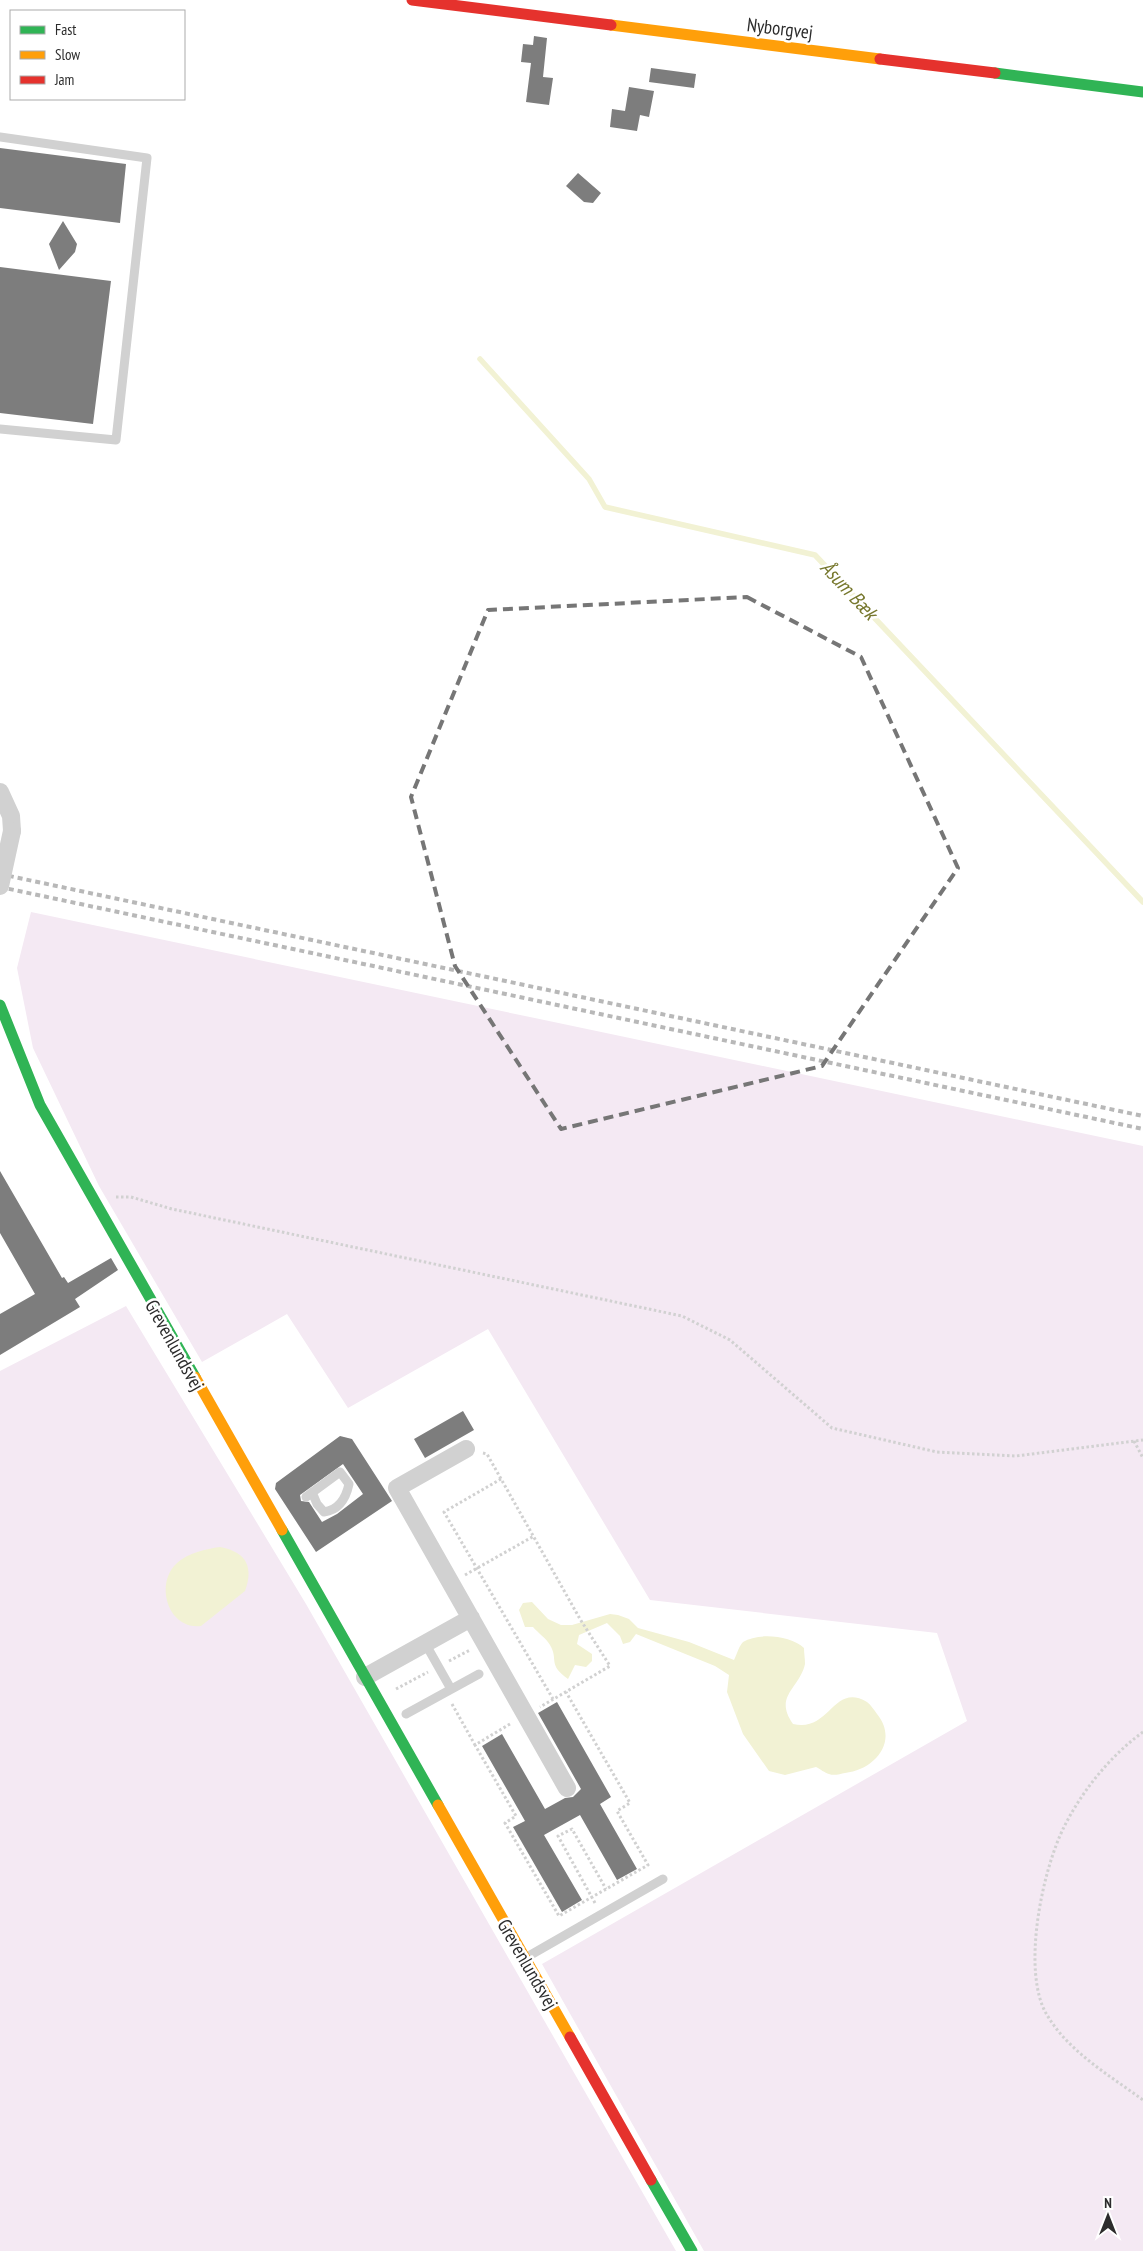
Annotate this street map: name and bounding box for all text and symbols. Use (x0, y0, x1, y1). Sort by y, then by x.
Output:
legend (10, 10, 185, 100)
street label: Nyborgvej (746, 12, 814, 44)
text: Fast (55, 20, 76, 39)
text: Slow (55, 45, 80, 64)
text: Jam (54, 70, 74, 89)
water label: Åsum Bæk (815, 555, 885, 627)
street label: Grevenlundsvej (140, 1295, 210, 1395)
street label: Grevenlundsvej (492, 1914, 564, 2014)
north arrow (1083, 2191, 1133, 2241)
text: N (1104, 2194, 1112, 2212)

